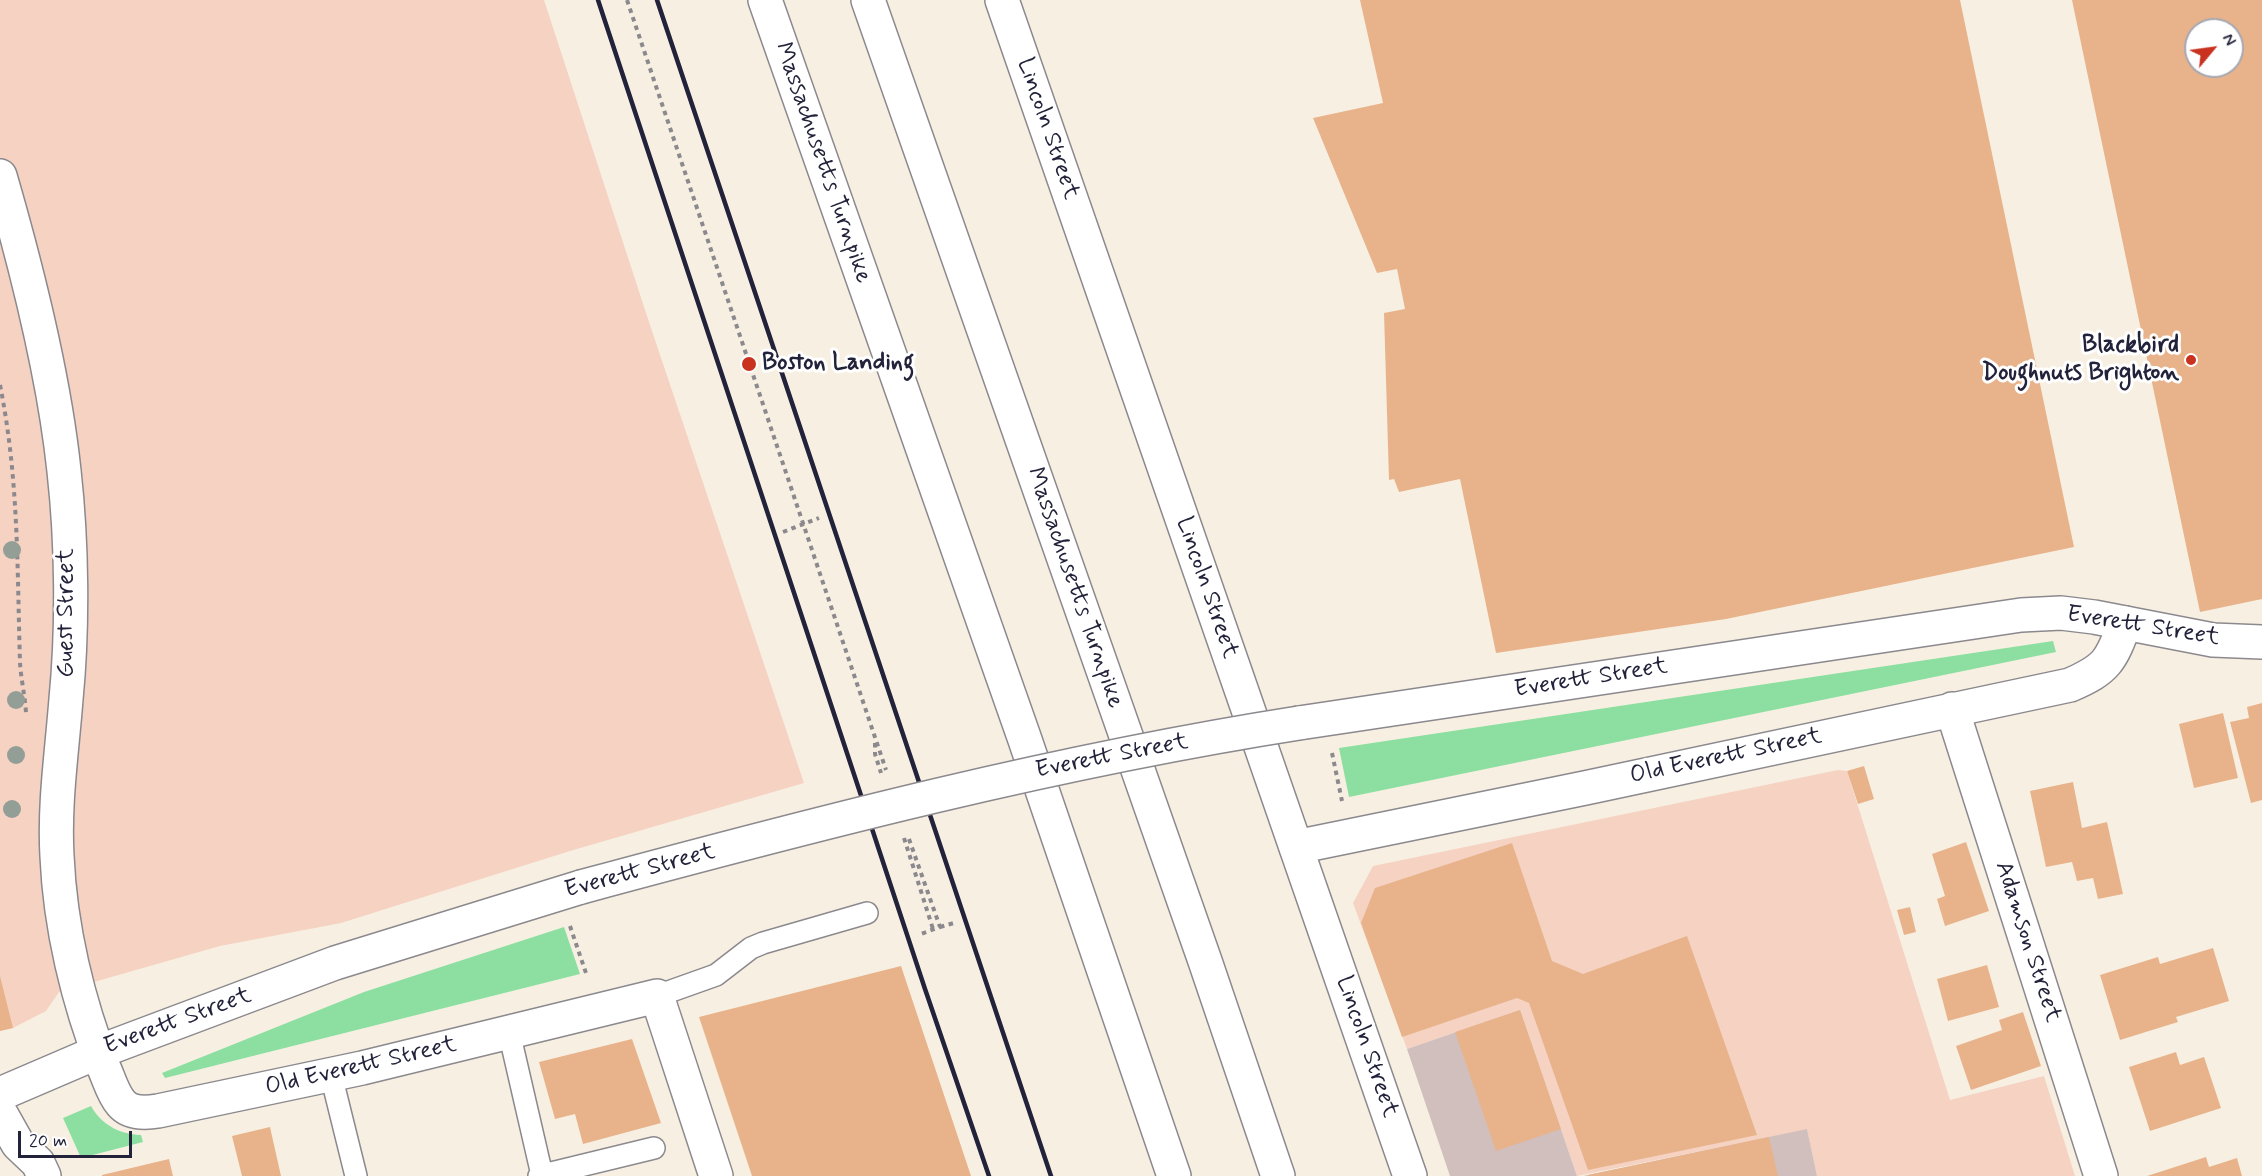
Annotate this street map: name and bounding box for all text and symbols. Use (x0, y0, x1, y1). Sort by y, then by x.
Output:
north arrow (2184, 18, 2244, 78)
text: N (2217, 30, 2240, 50)
street label: Massachusetts Turnpike (767, 39, 877, 287)
street label: Lincoln Street (1009, 55, 1085, 203)
place label: Blackbird Doughnuts Brighton (1982, 332, 2179, 388)
place label: Boston Landing (762, 350, 914, 378)
marker: Blackbird Doughnuts Brighton (2184, 353, 2198, 367)
marker: Boston Landing (740, 355, 758, 373)
street label: Massachusetts Turnpike (1019, 464, 1129, 712)
street label: Lincoln Street (1168, 514, 1244, 662)
street label: Guest Street (53, 548, 81, 678)
street label: Everett Street (2064, 601, 2222, 653)
street label: Everett Street (1512, 653, 1670, 705)
street label: Old Everett Street (1628, 723, 1824, 791)
street label: Everett Street (1033, 728, 1191, 786)
street label: Everett Street (562, 838, 718, 906)
street label: Adamson Street (1987, 858, 2067, 1026)
street label: Lincoln Street (1328, 973, 1404, 1121)
street label: Everett Street (100, 982, 256, 1062)
street label: Old Everett Street (263, 1031, 459, 1103)
scale bar (21, 1119, 135, 1157)
text: 20 m (29, 1129, 67, 1153)

